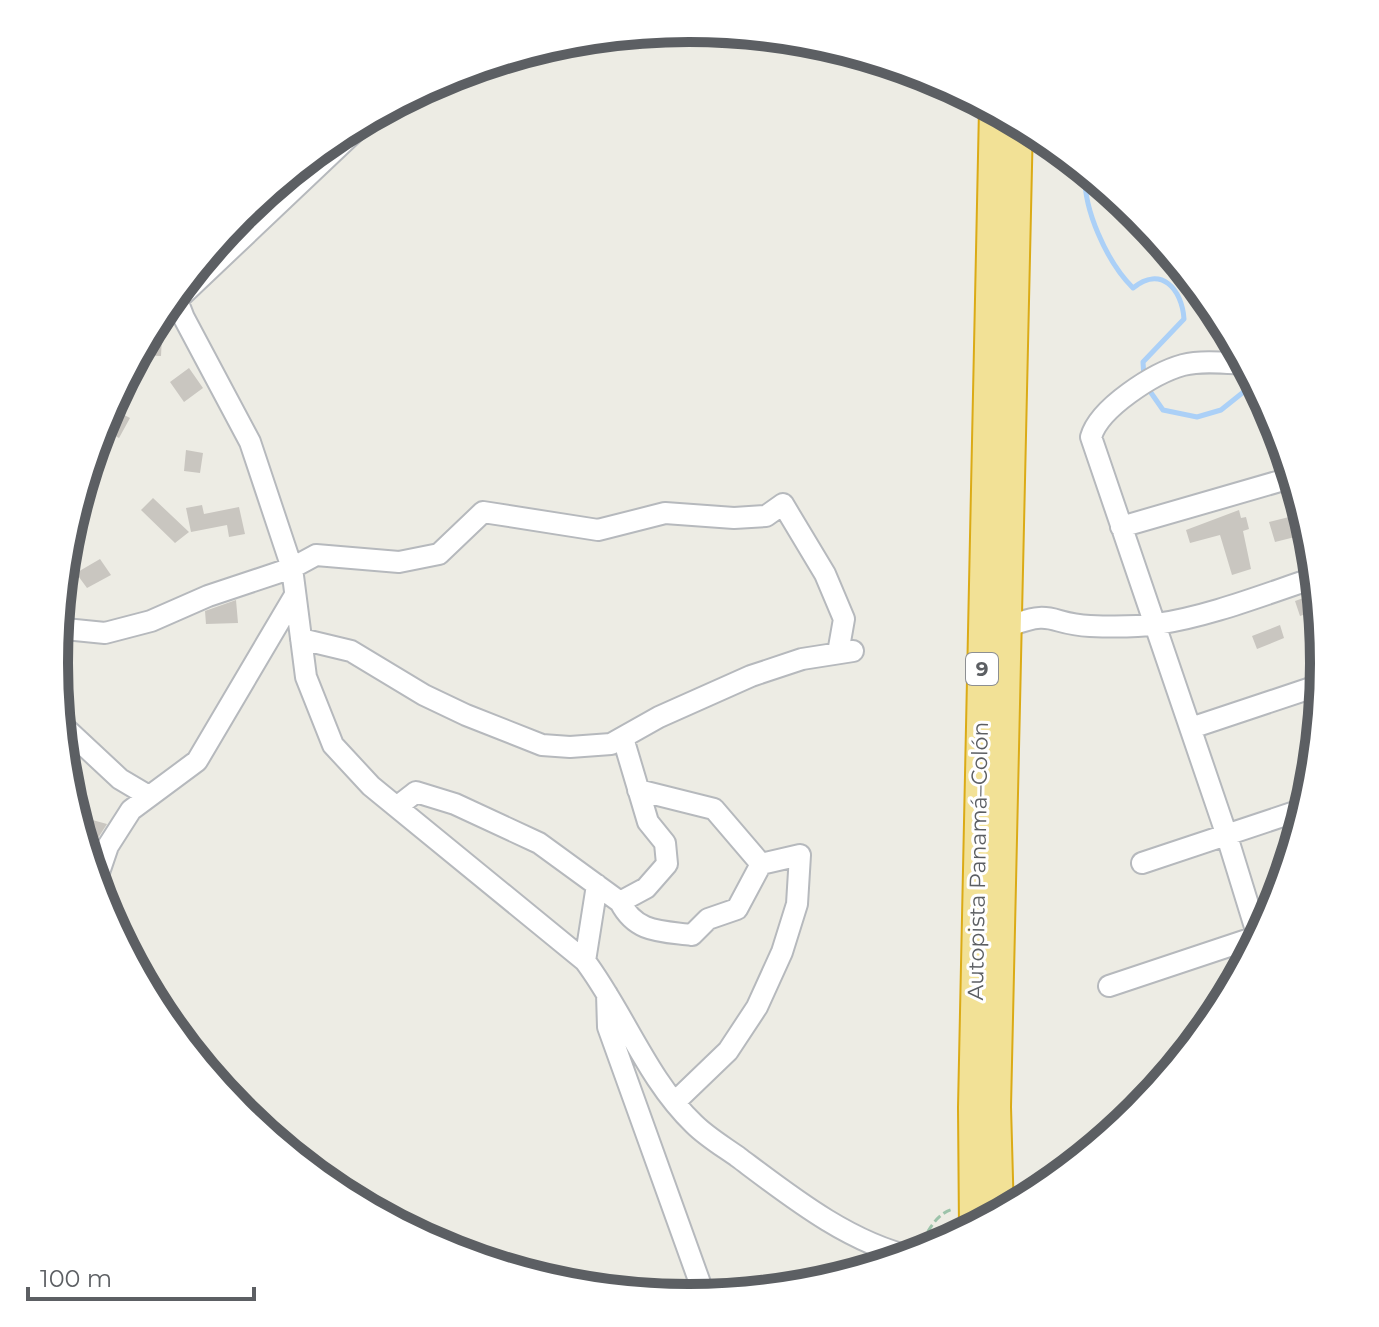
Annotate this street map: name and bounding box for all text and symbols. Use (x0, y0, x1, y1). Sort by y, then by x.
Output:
road number: 9 (966, 653, 998, 685)
street label: Autopista Panamá–Colón (962, 721, 994, 1001)
scale bar (28, 1251, 254, 1301)
text: 100 m (40, 1264, 112, 1293)

